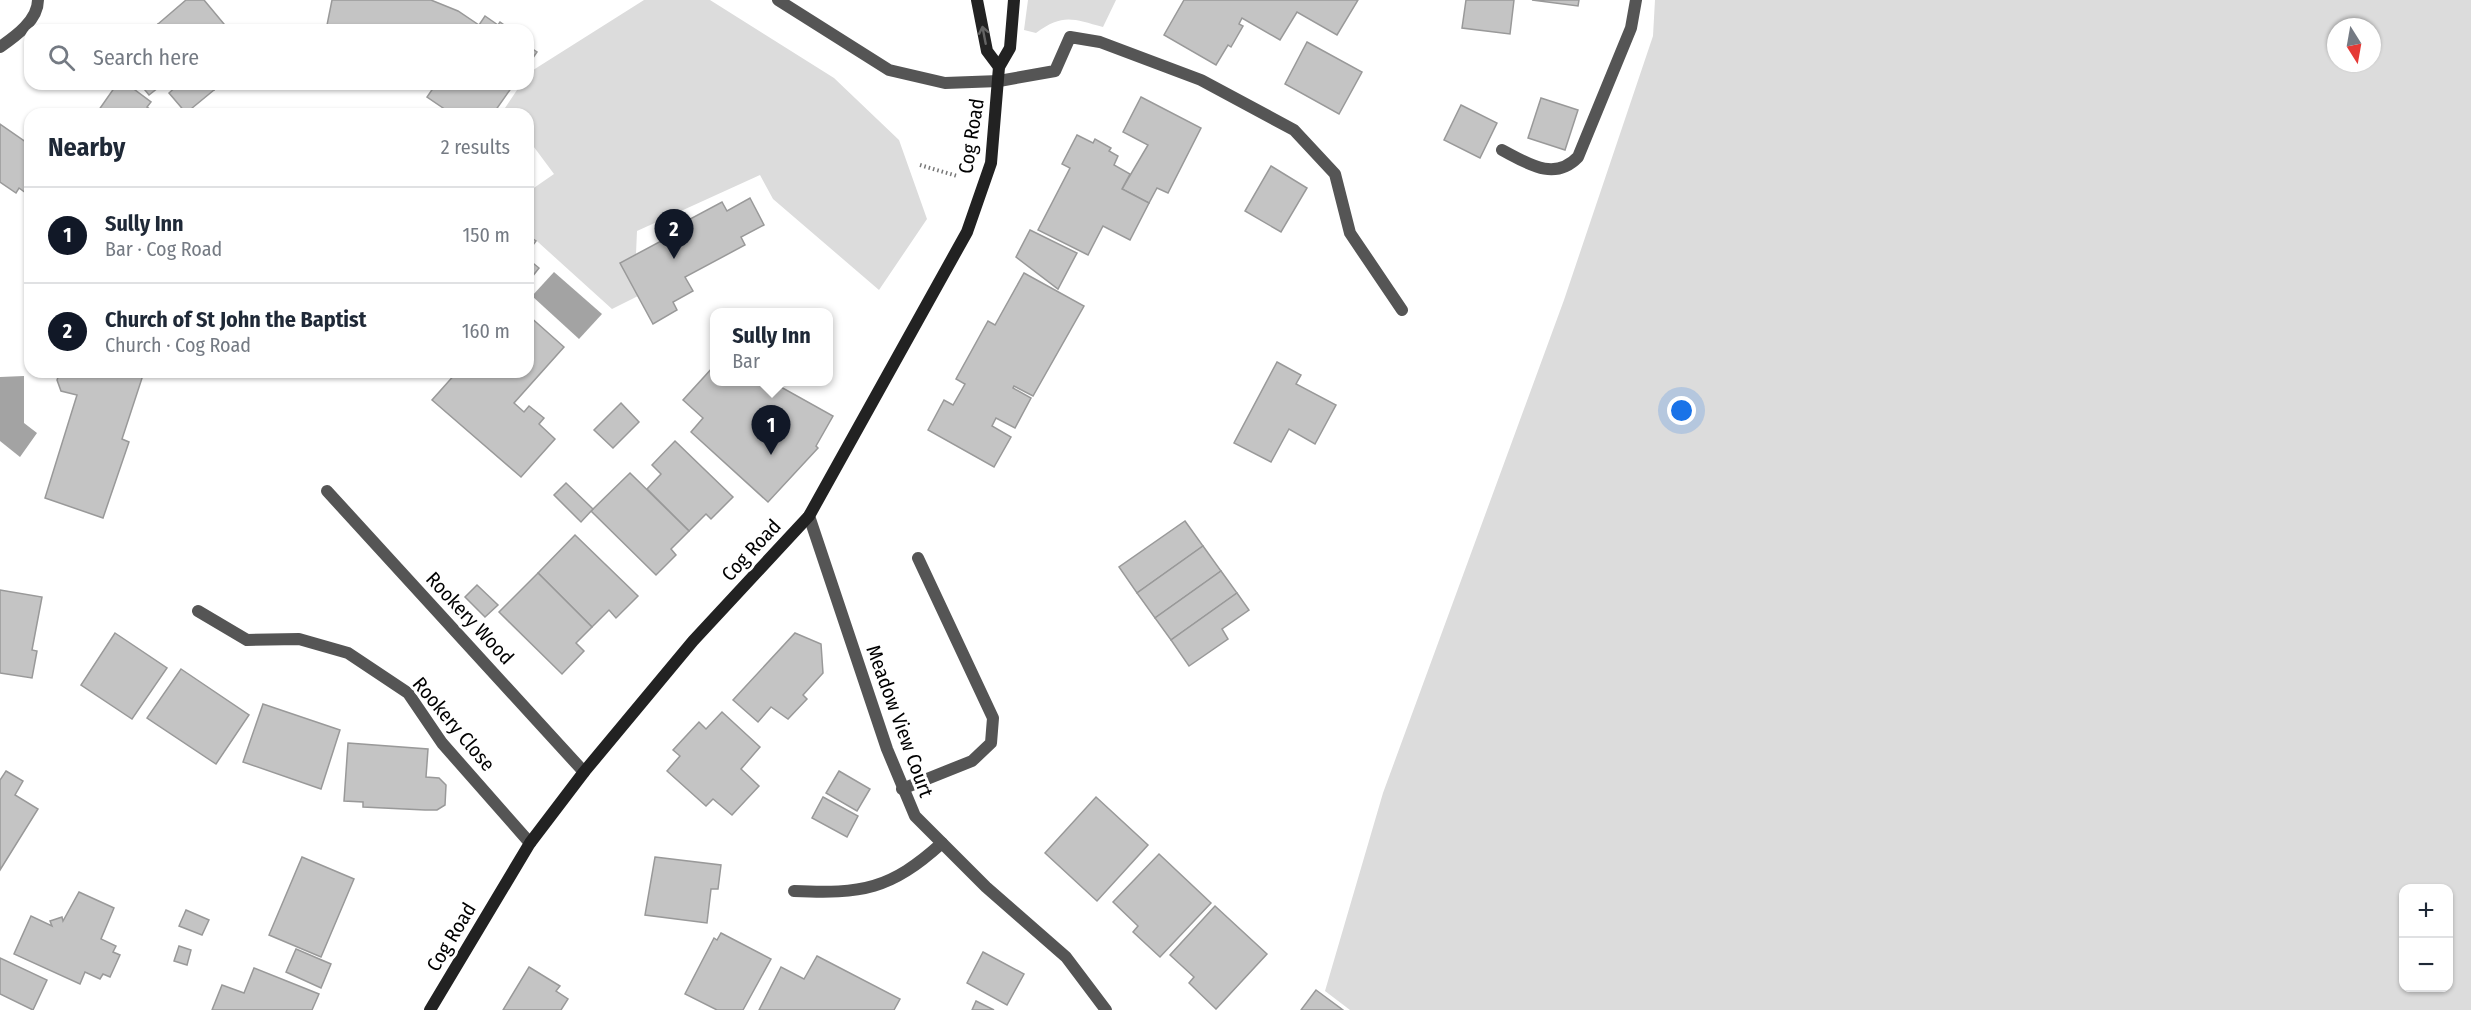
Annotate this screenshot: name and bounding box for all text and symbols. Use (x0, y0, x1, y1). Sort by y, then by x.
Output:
north arrow (2327, 18, 2381, 72)
search box (24, 24, 534, 90)
one-way arrow (978, 26, 989, 46)
icon: search (45, 41, 78, 74)
text: Search here (93, 44, 199, 71)
street label: Cog Road (953, 97, 989, 175)
text: Nearby (48, 132, 125, 163)
text: 2 results (441, 135, 510, 159)
text: Sully Inn (105, 210, 184, 237)
pin: 2 (654, 210, 694, 259)
text: 1 (63, 223, 72, 247)
text: 150 m (463, 223, 510, 247)
text: Bar · Cog Road (105, 237, 222, 261)
text: Church of St John the Baptist (105, 306, 366, 333)
popup (710, 308, 833, 386)
text: 2 (63, 319, 72, 343)
text: 160 m (462, 319, 510, 343)
text: Sully Inn (732, 322, 811, 349)
text: Church · Cog Road (105, 333, 251, 357)
text: Bar (732, 349, 760, 373)
your location (1667, 396, 1696, 425)
pin: 1 (752, 406, 790, 455)
street label: Cog Road (716, 514, 786, 586)
street label: Rookery Wood (421, 567, 519, 669)
street label: Meadow View Court (861, 642, 939, 801)
street label: Rookery Close (408, 672, 500, 776)
map controls (2399, 884, 2453, 992)
button: + (2399, 884, 2453, 938)
street label: Cog Road (421, 898, 481, 976)
button: − (2399, 938, 2453, 992)

